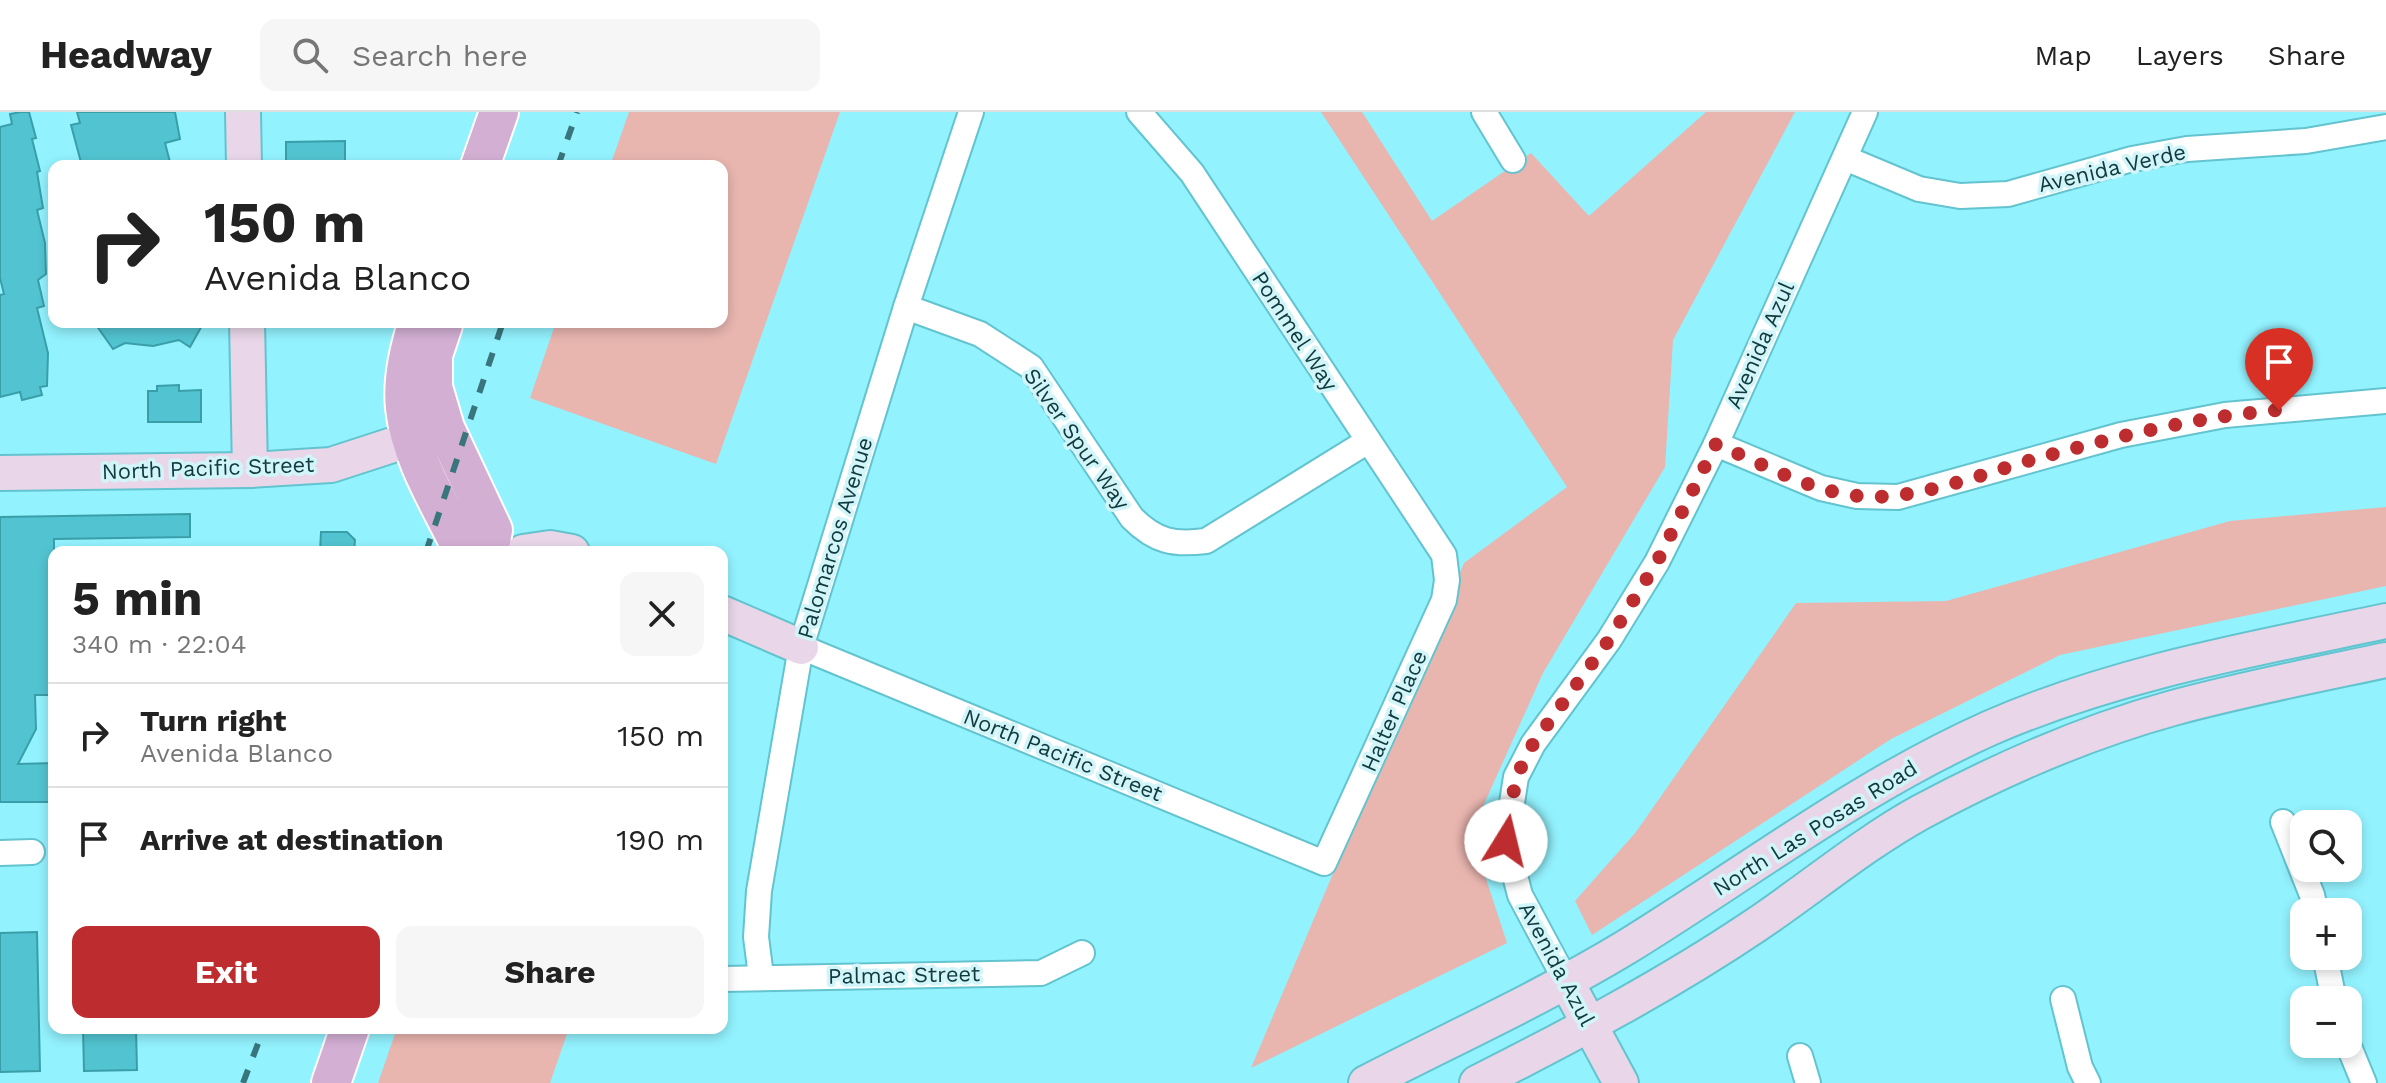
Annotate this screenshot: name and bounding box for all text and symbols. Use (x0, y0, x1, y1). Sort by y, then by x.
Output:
search box (260, 19, 820, 91)
text: Headway (40, 33, 212, 77)
icon: search (288, 33, 332, 77)
text: Search here (352, 38, 528, 73)
text: Map (2035, 39, 2092, 72)
text: Layers (2136, 39, 2224, 72)
text: Share (2268, 39, 2346, 72)
street label: Avenida Verde (2036, 139, 2188, 197)
text: 150 m (204, 190, 366, 256)
icon: right (72, 192, 176, 296)
text: Avenida Blanco (204, 257, 471, 299)
street label: Pommel Way (1247, 267, 1343, 396)
street label: Avenida Azul (1721, 277, 1799, 412)
pin (2245, 328, 2313, 410)
icon: arrive (2257, 340, 2301, 384)
street label: Silver Spur Way (1019, 364, 1135, 515)
street label: Palomarcos Avenue (792, 434, 878, 642)
street label: North Pacific Street (101, 452, 315, 484)
text: 5 min (72, 570, 203, 627)
button: close (620, 572, 704, 656)
text: 340 m · 22:04 (72, 629, 247, 659)
street label: Halter Place (1356, 646, 1432, 776)
text: Turn right (140, 703, 286, 738)
street label: North Pacific Street (960, 704, 1166, 806)
icon: right (72, 713, 116, 757)
text: 150 m (617, 718, 704, 753)
text: Avenida Blanco (140, 738, 333, 768)
street label: North Las Posas Road (1708, 755, 1922, 901)
position arrow (1464, 799, 1548, 883)
map controls (2290, 810, 2362, 1058)
button: search (2290, 810, 2362, 882)
icon: arrive (72, 817, 116, 861)
text: Arrive at destination (140, 822, 444, 857)
text: 190 m (616, 822, 704, 857)
street label: Avenida Azul (1514, 898, 1600, 1030)
button: + (2290, 898, 2362, 970)
button: Exit (72, 926, 380, 1018)
button: Share (396, 926, 704, 1018)
street label: Palmac Street (828, 961, 980, 989)
button: − (2290, 986, 2362, 1058)

